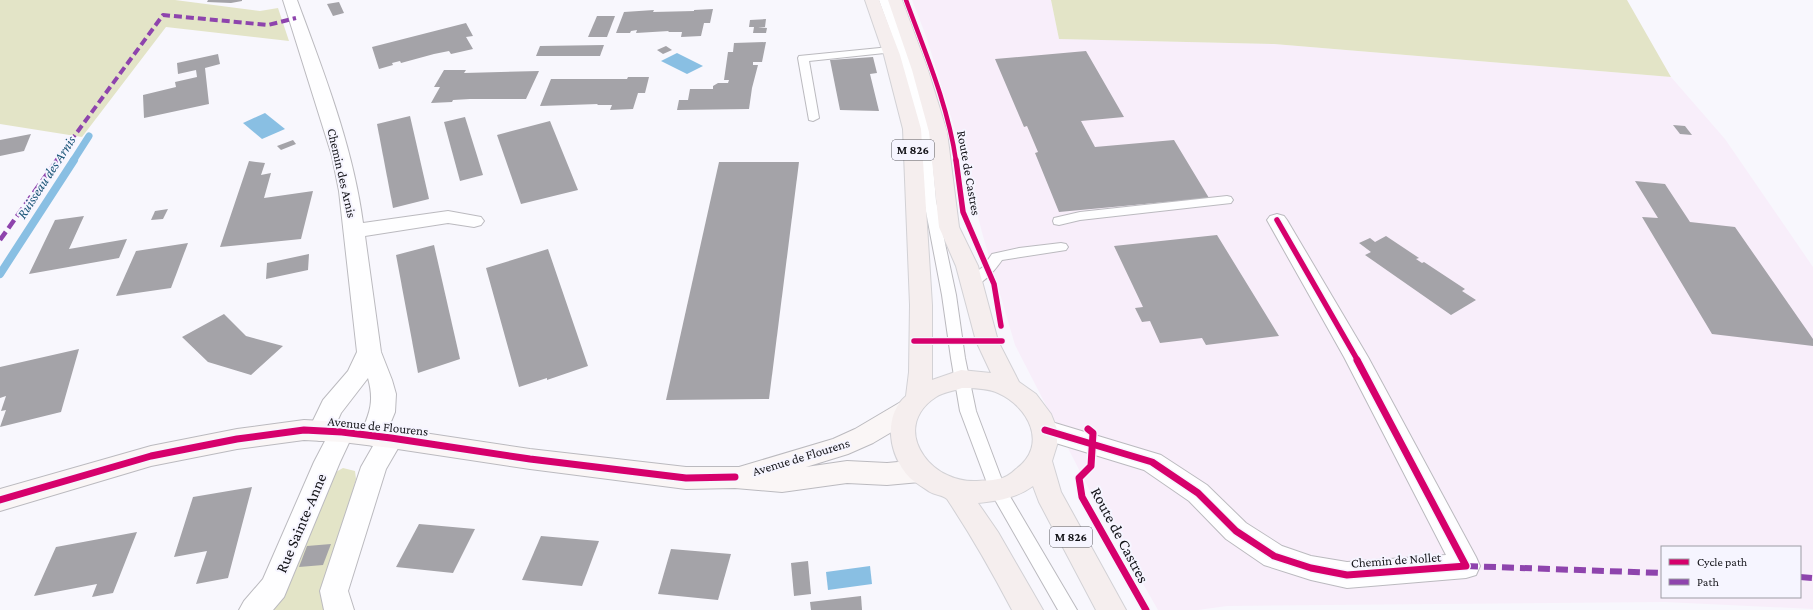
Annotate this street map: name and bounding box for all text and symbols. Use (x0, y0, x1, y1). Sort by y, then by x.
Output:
street label: Chemin des Arnis (324, 127, 360, 219)
street label: Route de Castres (954, 129, 984, 217)
water label: Ruisseau des Arnis (13, 132, 79, 221)
road number: M 826 (892, 140, 934, 160)
street label: Avenue de Flourens (327, 413, 429, 439)
street label: Avenue de Flourens (750, 435, 852, 479)
street label: Rue Sainte-Anne (272, 471, 330, 575)
street label: Route de Castres (1088, 484, 1152, 586)
road number: M 826 (1050, 527, 1092, 547)
legend (1661, 546, 1801, 598)
street label: Chemin de Nollet (1350, 549, 1442, 571)
text: Cycle path (1697, 555, 1748, 569)
text: Path (1697, 575, 1719, 589)

